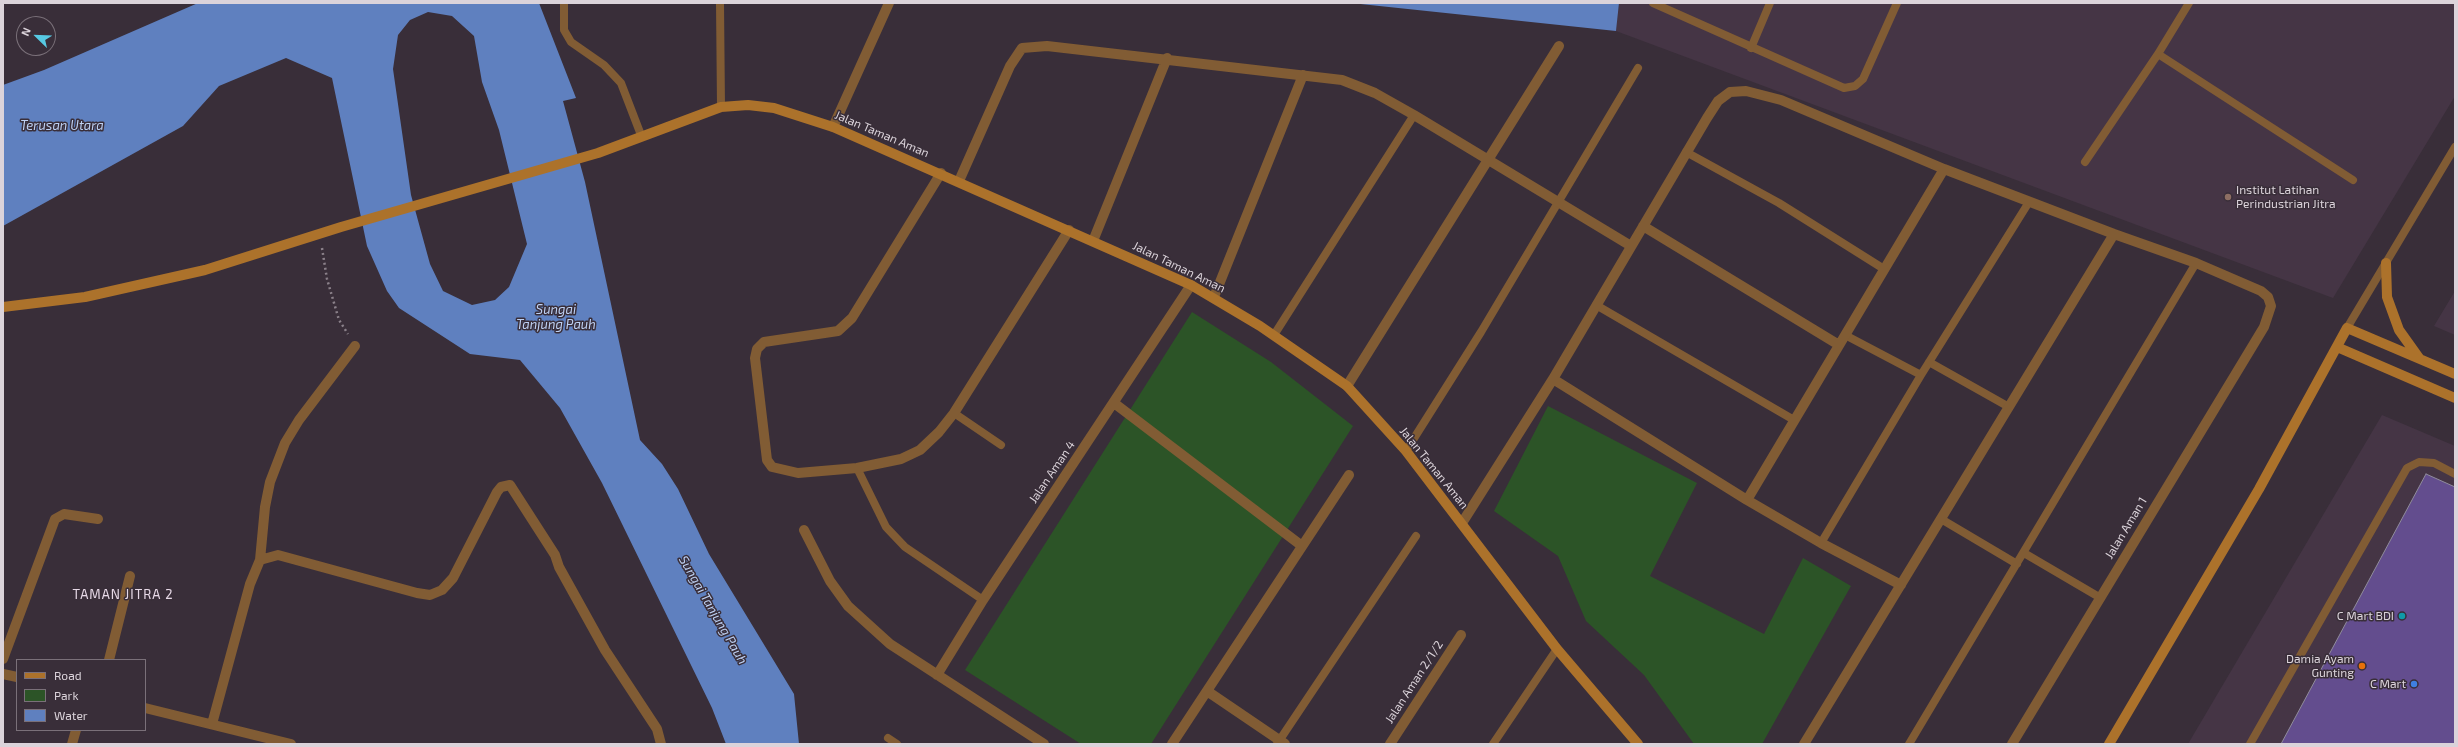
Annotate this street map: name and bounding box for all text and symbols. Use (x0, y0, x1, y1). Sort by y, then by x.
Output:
north arrow (16, 16, 56, 56)
text: N (18, 25, 33, 38)
street label: Jalan Taman Aman (833, 108, 931, 160)
water label: Terusan Utara (20, 118, 104, 134)
place label: Institut Latihan Perindustrian Jitra (2236, 183, 2336, 211)
marker: Institut Latihan Perindustrian Jitra (2223, 192, 2233, 202)
street label: Jalan Taman Aman (1130, 238, 1228, 296)
water label: Sungai Tanjung Pauh (516, 302, 596, 333)
street label: Jalan Taman Aman (1397, 424, 1471, 512)
street label: Jalan Aman 4 (1026, 438, 1078, 506)
street label: Jalan Aman 1 (2102, 495, 2150, 561)
water label: Sungai Tanjung Pauh (676, 553, 750, 667)
district label: TAMAN JITRA 2 (72, 587, 174, 603)
place label: C Mart BDI (2337, 609, 2394, 623)
marker: C Mart BDI (2397, 611, 2407, 621)
street label: Jalan Aman 2/1/2 (1382, 638, 1446, 726)
place label: Damia Ayam Gunting (2286, 652, 2354, 680)
legend (16, 659, 146, 731)
marker: Damia Ayam Gunting (2357, 661, 2367, 671)
text: Road (54, 668, 82, 682)
place label: C Mart (2370, 677, 2406, 691)
marker: C Mart (2409, 679, 2419, 689)
text: Park (54, 688, 79, 702)
text: Water (54, 708, 88, 722)

